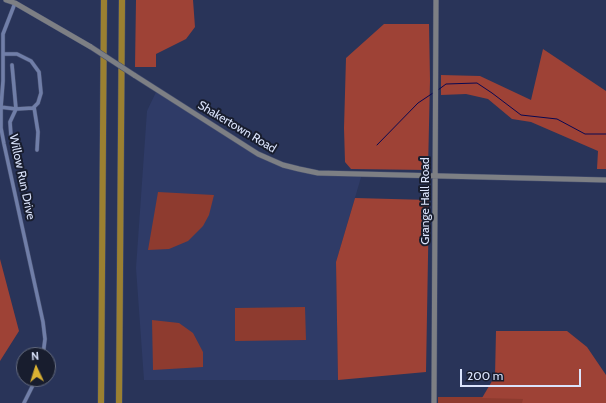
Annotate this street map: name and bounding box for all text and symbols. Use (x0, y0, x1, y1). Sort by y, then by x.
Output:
street label: Shakertown Road (195, 98, 279, 156)
street label: Willow Run Drive (6, 133, 38, 221)
street label: Grange Hall Road (418, 157, 432, 245)
north arrow (16, 347, 56, 387)
text: N (31, 349, 40, 363)
scale bar (462, 361, 583, 387)
text: 200 m (467, 368, 503, 383)

